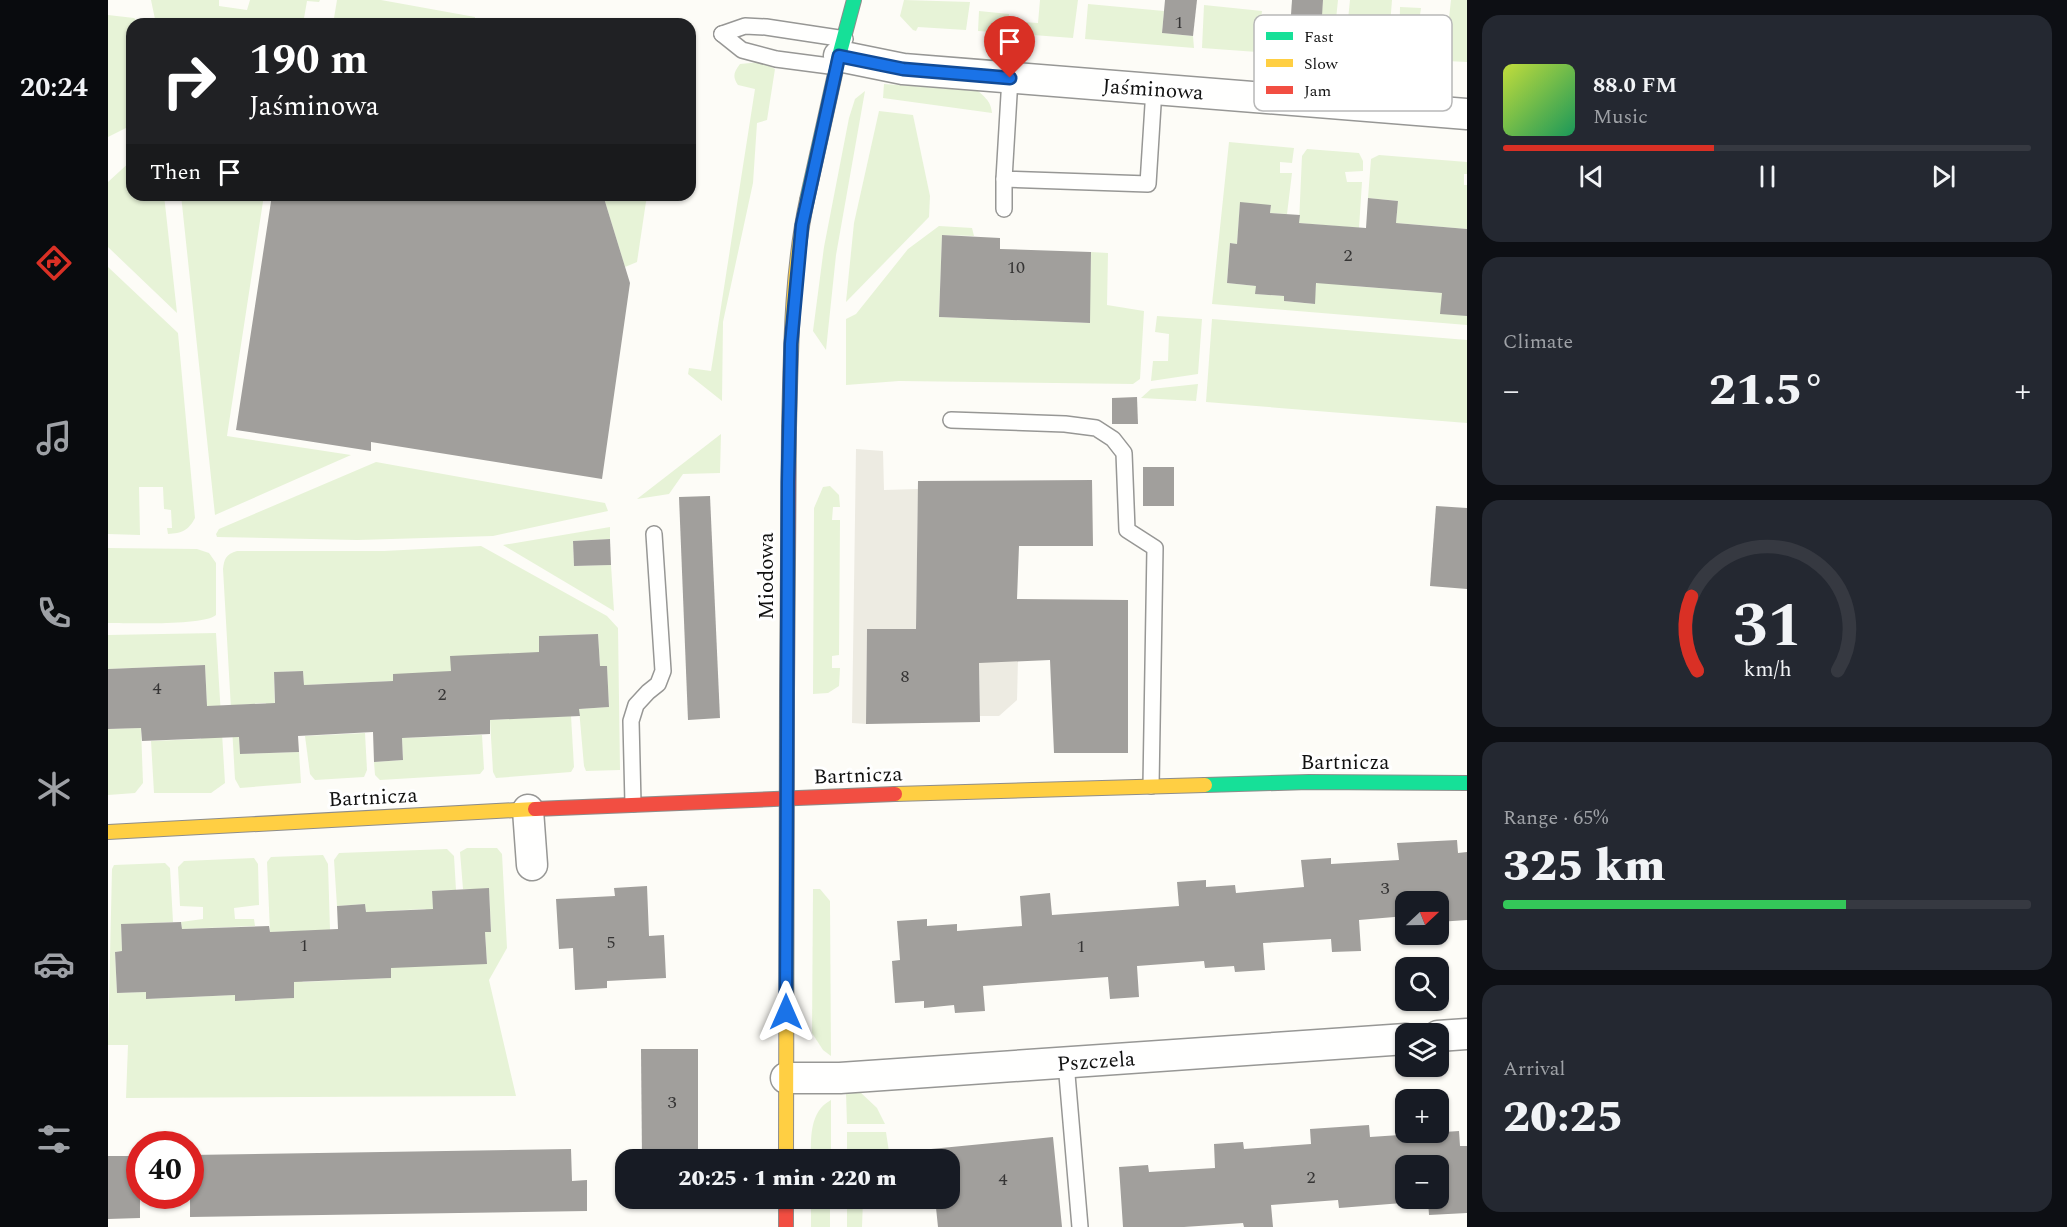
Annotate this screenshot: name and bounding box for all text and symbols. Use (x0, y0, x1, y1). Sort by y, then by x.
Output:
house number: 1 (1175, 9, 1184, 36)
legend (1254, 15, 1452, 111)
pin (984, 16, 1035, 78)
icon: arrive (993, 25, 1026, 58)
text: Fast (1304, 25, 1334, 49)
text: 190 m (249, 29, 368, 92)
icon: right (150, 42, 228, 120)
text: Slow (1304, 52, 1339, 76)
text: 20:24 (20, 67, 88, 109)
text: 88.0 FM (1593, 69, 1677, 102)
street label: Jaśminowa (1101, 71, 1205, 110)
text: Jam (1304, 79, 1332, 103)
text: Jaśminowa (249, 86, 379, 128)
text: Music (1593, 102, 1648, 132)
text: Then (150, 156, 201, 189)
icon: arrive (213, 156, 246, 189)
icon: previous (1575, 160, 1608, 193)
icon: pause (1751, 160, 1784, 193)
icon: next (1927, 160, 1960, 193)
icon: directions (33, 242, 75, 284)
house number: 2 (1344, 242, 1353, 269)
house number: 10 (1007, 254, 1025, 281)
text: Climate (1503, 327, 1573, 357)
text: 21.5° (1709, 356, 1825, 425)
text: − (1503, 366, 1520, 416)
text: + (2014, 366, 2031, 416)
icon: music (33, 417, 75, 459)
street label: Miodowa (751, 532, 783, 620)
text: 31 (1732, 579, 1802, 674)
icon: phone (33, 592, 75, 634)
text: km/h (1743, 653, 1791, 686)
house number: 8 (901, 663, 910, 690)
house number: 4 (153, 675, 162, 702)
house number: 2 (438, 681, 447, 708)
street label: Bartnicza (1300, 747, 1390, 779)
street label: Bartnicza (813, 758, 904, 794)
icon: climate (33, 768, 75, 810)
street label: Bartnicza (328, 780, 419, 816)
text: Range · 65% (1503, 803, 1608, 833)
text: 325 km (1503, 832, 1665, 901)
house number: 3 (1381, 875, 1390, 902)
north arrow (1395, 891, 1449, 945)
map controls (1395, 891, 1449, 1209)
house number: 5 (607, 929, 616, 956)
house number: 1 (300, 932, 309, 959)
house number: 1 (1077, 933, 1086, 960)
icon: car (33, 943, 75, 985)
button: search (1395, 957, 1449, 1011)
position arrow (754, 980, 818, 1044)
button: layers (1395, 1023, 1449, 1077)
street label: Pszczela (1056, 1043, 1137, 1081)
text: Arrival (1503, 1054, 1565, 1084)
text: 20:25 (1503, 1083, 1624, 1152)
house number: 3 (668, 1089, 677, 1116)
button: + (1395, 1089, 1449, 1143)
icon: filters (33, 1118, 75, 1160)
speed limit sign: 40 (126, 1131, 204, 1209)
button: − (1395, 1155, 1449, 1209)
text: 20:25 · 1 min · 220 m (678, 1162, 897, 1195)
house number: 2 (1307, 1164, 1316, 1191)
house number: 4 (999, 1166, 1008, 1193)

